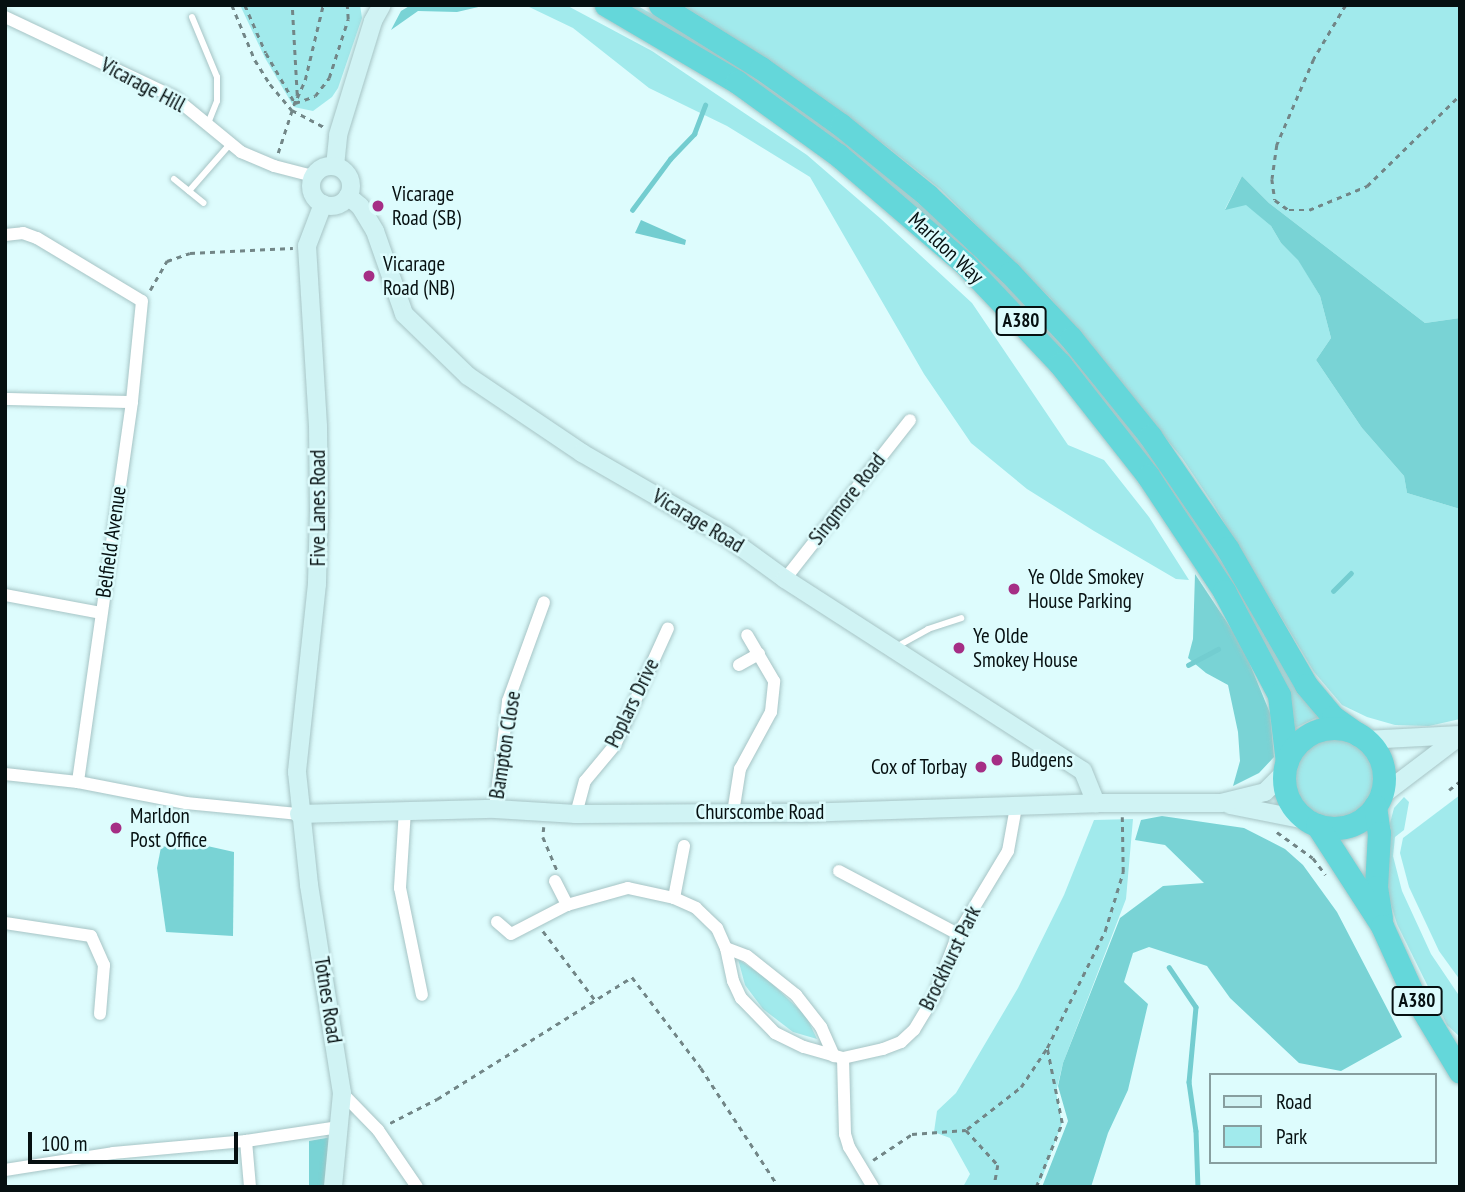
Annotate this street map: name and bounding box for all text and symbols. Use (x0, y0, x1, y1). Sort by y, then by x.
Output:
street label: Vicarage Hill (96, 52, 190, 118)
place label: Vicarage Road (SB) (392, 181, 461, 231)
marker: Vicarage Road (SB) (370, 198, 386, 214)
street label: Marldon Way (903, 207, 989, 289)
place label: Vicarage Road (NB) (383, 251, 454, 301)
marker: Vicarage Road (NB) (361, 268, 377, 284)
road number: A380 (995, 306, 1047, 336)
street label: Singmore Road (803, 448, 891, 550)
street label: Five Lanes Road (305, 450, 331, 566)
street label: Belfield Avenue (91, 484, 131, 600)
street label: Vicarage Road (648, 484, 748, 558)
place label: Ye Olde Smokey House Parking (1028, 564, 1144, 614)
marker: Ye Olde Smokey House Parking (1006, 581, 1022, 597)
place label: Ye Olde Smokey House (973, 623, 1079, 673)
marker: Ye Olde Smokey House (951, 640, 967, 656)
street label: Poplars Drive (600, 654, 664, 752)
street label: Bampton Close (484, 689, 526, 801)
place label: Budgens (1011, 747, 1073, 773)
marker: Budgens (989, 752, 1005, 768)
place label: Cox of Torbay (870, 754, 967, 780)
marker: Cox of Torbay (973, 759, 989, 775)
street label: Churscombe Road (696, 799, 824, 825)
place label: Marldon Post Office (130, 803, 207, 853)
marker: Marldon Post Office (108, 820, 124, 836)
street label: Brockhurst Park (914, 902, 986, 1014)
street label: Totnes Road (309, 955, 347, 1045)
road number: A380 (1391, 986, 1443, 1016)
legend (1210, 1073, 1437, 1164)
text: Road (1276, 1088, 1312, 1115)
scale bar (32, 1118, 242, 1162)
text: Park (1276, 1123, 1307, 1150)
text: 100 m (41, 1130, 87, 1157)

